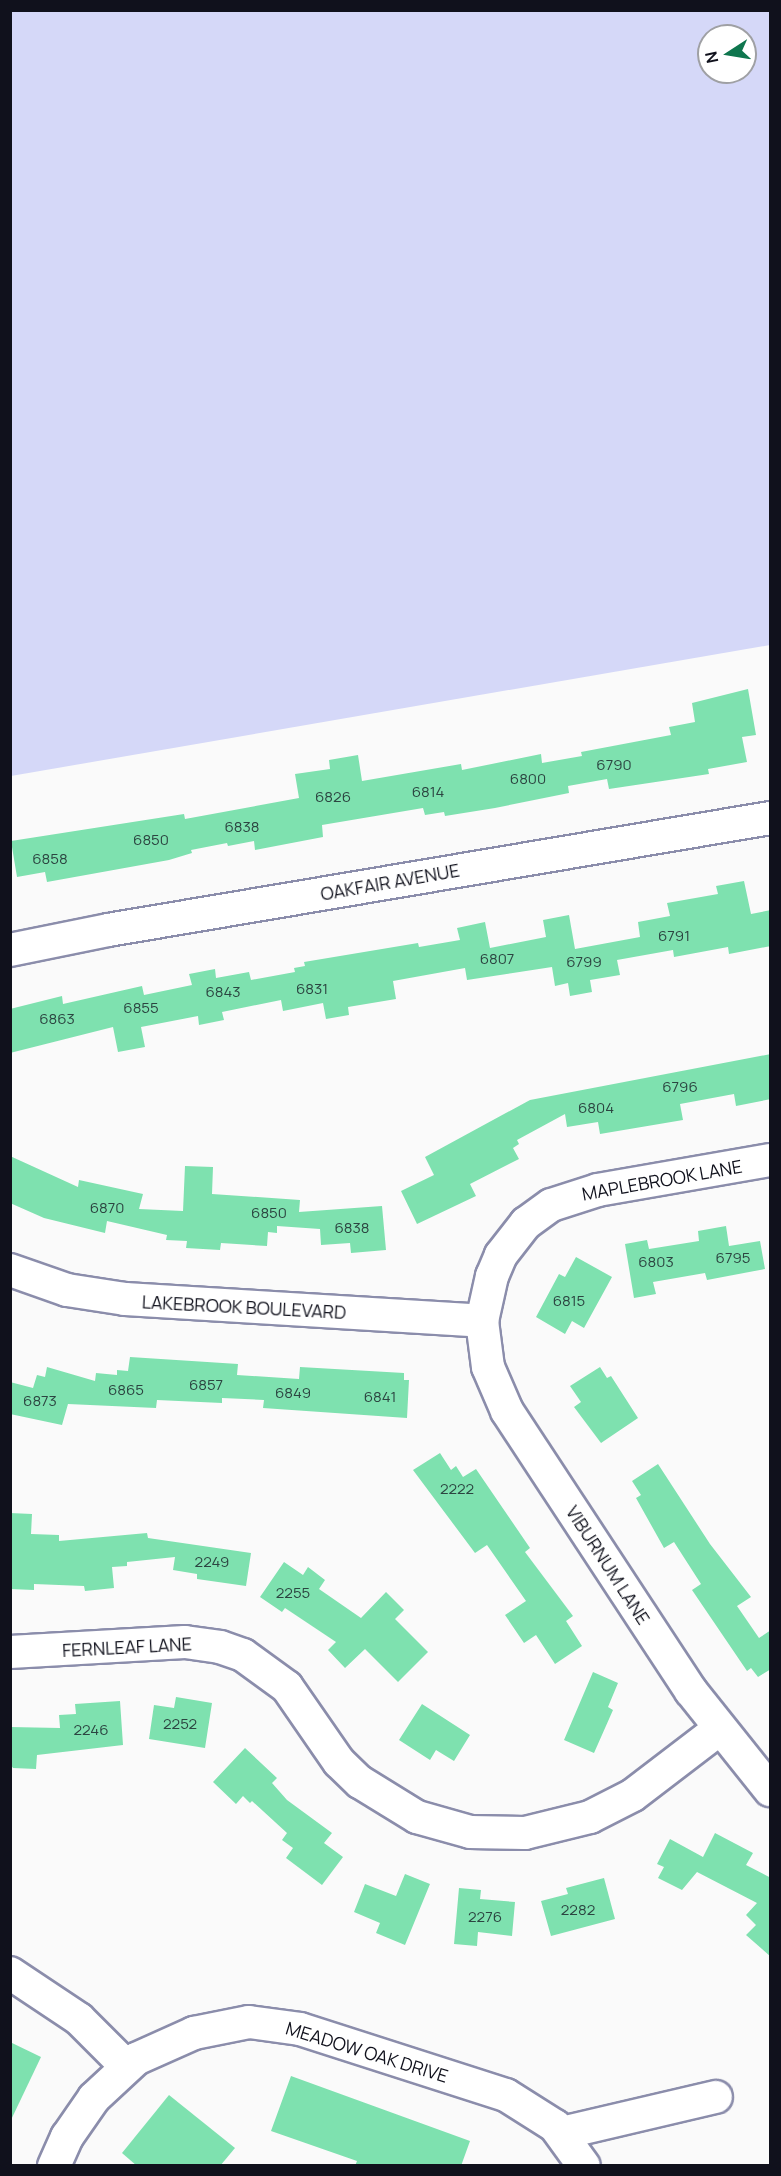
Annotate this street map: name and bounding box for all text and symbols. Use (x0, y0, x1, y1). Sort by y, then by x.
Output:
north arrow (697, 24, 757, 84)
text: N (699, 49, 723, 65)
house number: 6790 (596, 756, 632, 774)
house number: 6800 (510, 770, 546, 788)
house number: 6814 (412, 783, 444, 801)
house number: 6826 (315, 788, 351, 806)
house number: 6838 (224, 818, 260, 836)
house number: 6850 (133, 831, 169, 849)
house number: 6858 (32, 850, 68, 868)
street label: OAKFAIR AVENUE (319, 859, 461, 905)
house number: 6791 (658, 927, 690, 945)
house number: 6807 (480, 950, 514, 968)
house number: 6799 (566, 953, 602, 971)
house number: 6831 (296, 980, 328, 998)
house number: 6843 (205, 983, 241, 1001)
house number: 6855 (123, 999, 159, 1017)
house number: 6863 (39, 1010, 75, 1028)
house number: 6796 (662, 1078, 698, 1096)
house number: 6804 (578, 1099, 614, 1117)
street label: MAPLEBROOK LANE (580, 1155, 744, 1205)
house number: 6870 (90, 1199, 124, 1217)
house number: 6850 (251, 1204, 287, 1222)
house number: 6838 (334, 1219, 370, 1237)
house number: 6795 (716, 1249, 750, 1267)
house number: 6803 (638, 1253, 674, 1271)
street label: LAKEBROOK BOULEVARD (141, 1291, 347, 1323)
house number: 6815 (553, 1292, 585, 1310)
house number: 6857 (189, 1376, 223, 1394)
house number: 6865 (108, 1381, 144, 1399)
house number: 6849 (275, 1384, 311, 1402)
house number: 6841 (364, 1388, 396, 1406)
house number: 6873 (23, 1392, 57, 1410)
house number: 2222 (440, 1480, 474, 1498)
street label: VIBURNUM LANE (562, 1502, 654, 1628)
house number: 2249 (195, 1553, 229, 1571)
house number: 2255 (276, 1584, 310, 1602)
street label: FERNLEAF LANE (62, 1633, 192, 1661)
house number: 2252 (163, 1715, 197, 1733)
house number: 2246 (74, 1721, 108, 1739)
house number: 2282 (561, 1901, 595, 1919)
house number: 2276 (468, 1908, 502, 1926)
street label: MEADOW OAK DRIVE (283, 2017, 451, 2087)

